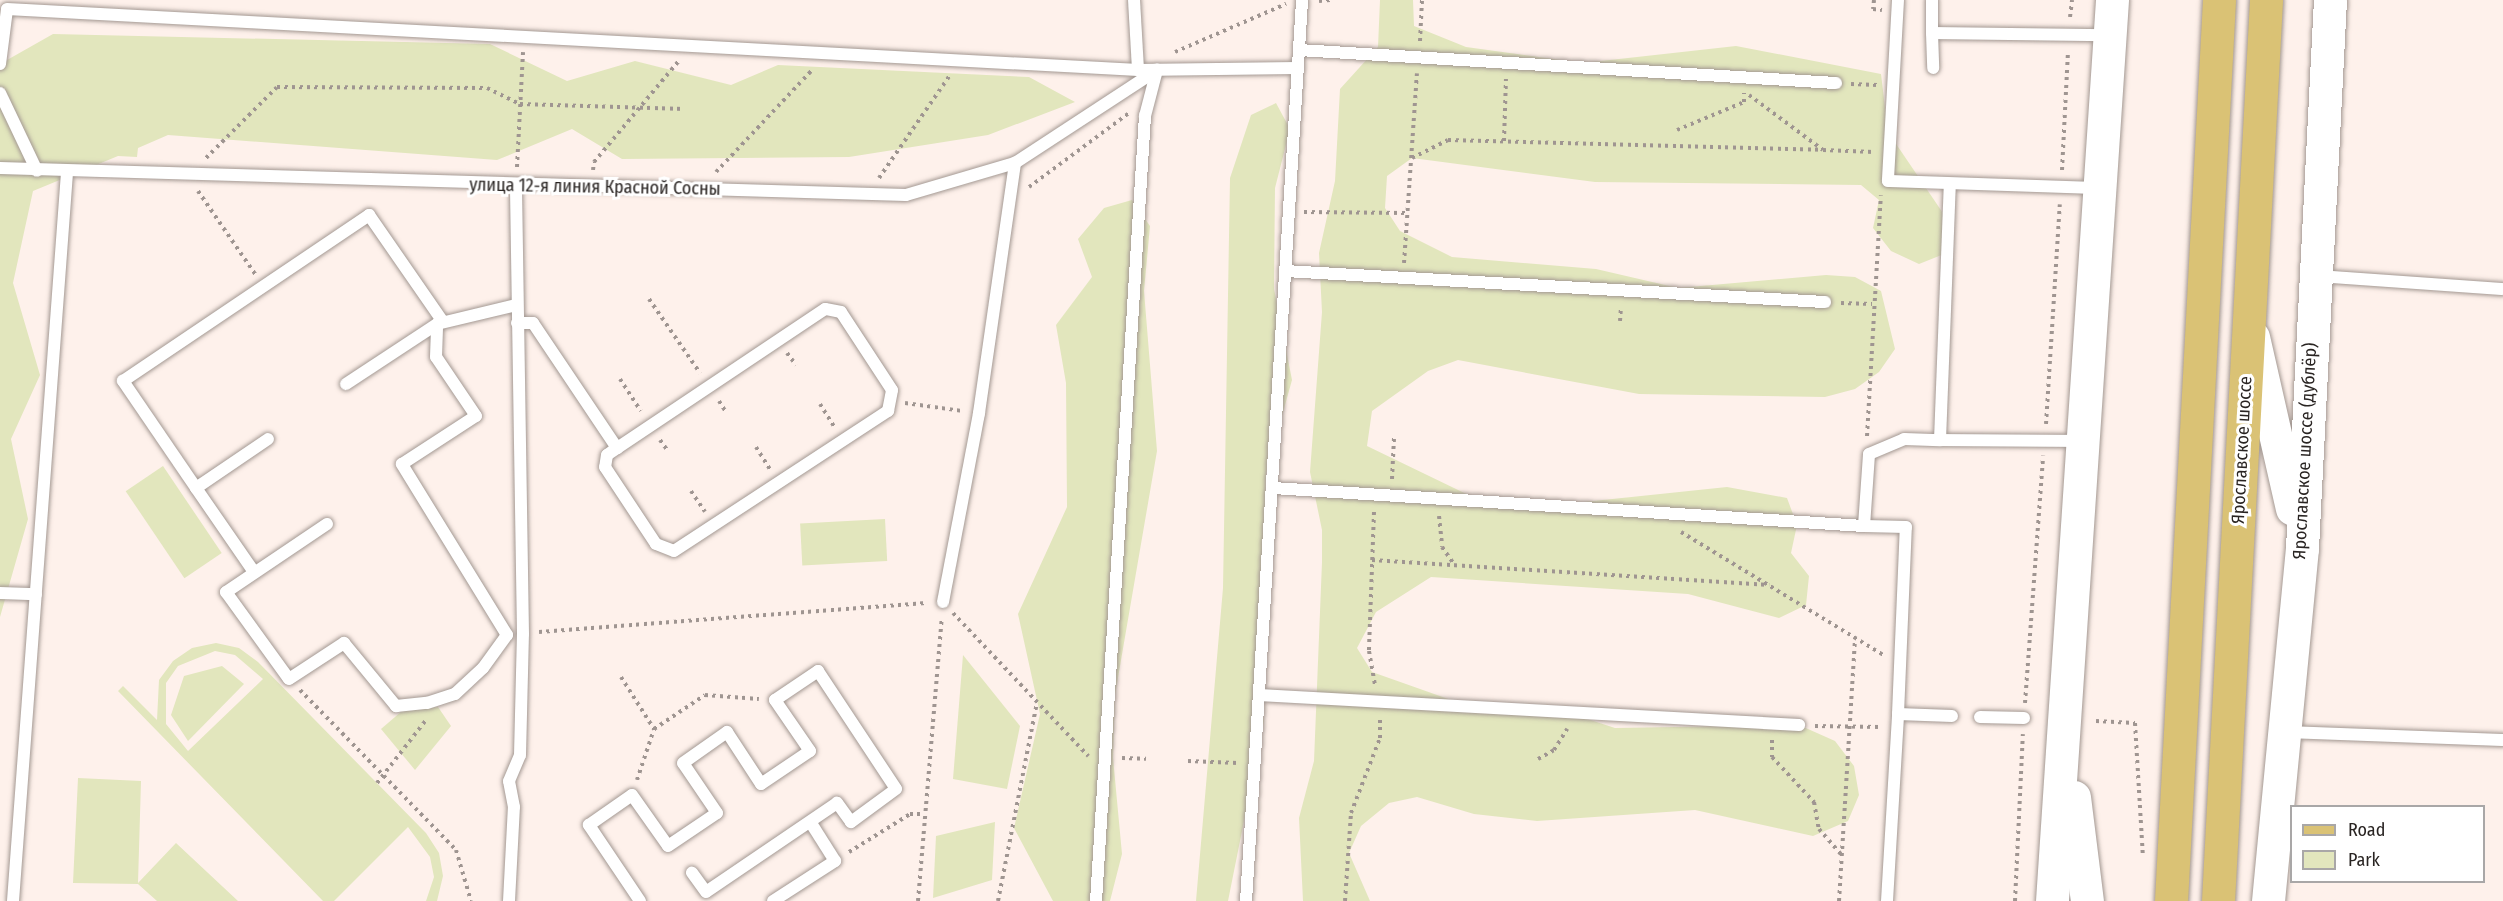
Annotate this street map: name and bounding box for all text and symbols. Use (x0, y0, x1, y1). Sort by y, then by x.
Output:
street label: улица 12-я линия Красной Сосны (469, 174, 721, 200)
street label: Ярославское шоссе (дублёр) (2289, 342, 2321, 560)
street label: Ярославское шоссе (2227, 375, 2257, 525)
legend (2290, 805, 2485, 883)
text: Road (2348, 819, 2385, 841)
text: Park (2348, 849, 2380, 871)

